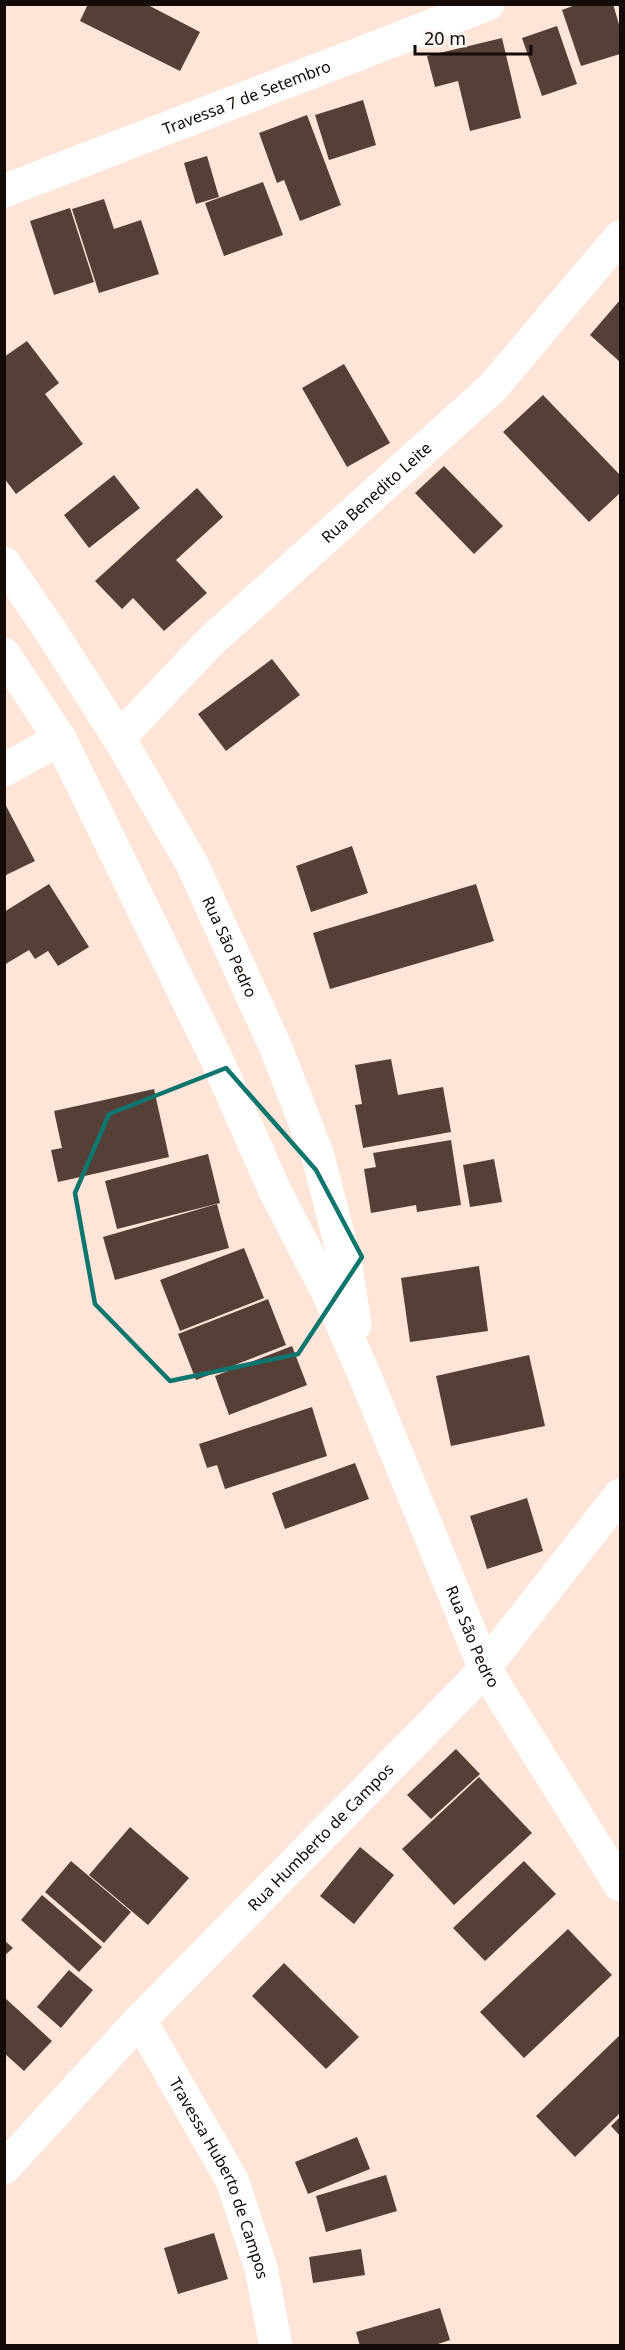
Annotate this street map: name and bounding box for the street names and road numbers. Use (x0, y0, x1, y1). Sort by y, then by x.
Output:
street label: Travessa 7 de Setembro (159, 55, 334, 140)
street label: Rua Benedito Leite (316, 437, 436, 548)
street label: Rua São Pedro (197, 893, 262, 1001)
street label: Rua São Pedro (441, 1582, 505, 1692)
street label: Rua Humberto de Campos (243, 1758, 398, 1916)
street label: Travessa Huberto de Campos (164, 2073, 274, 2281)

